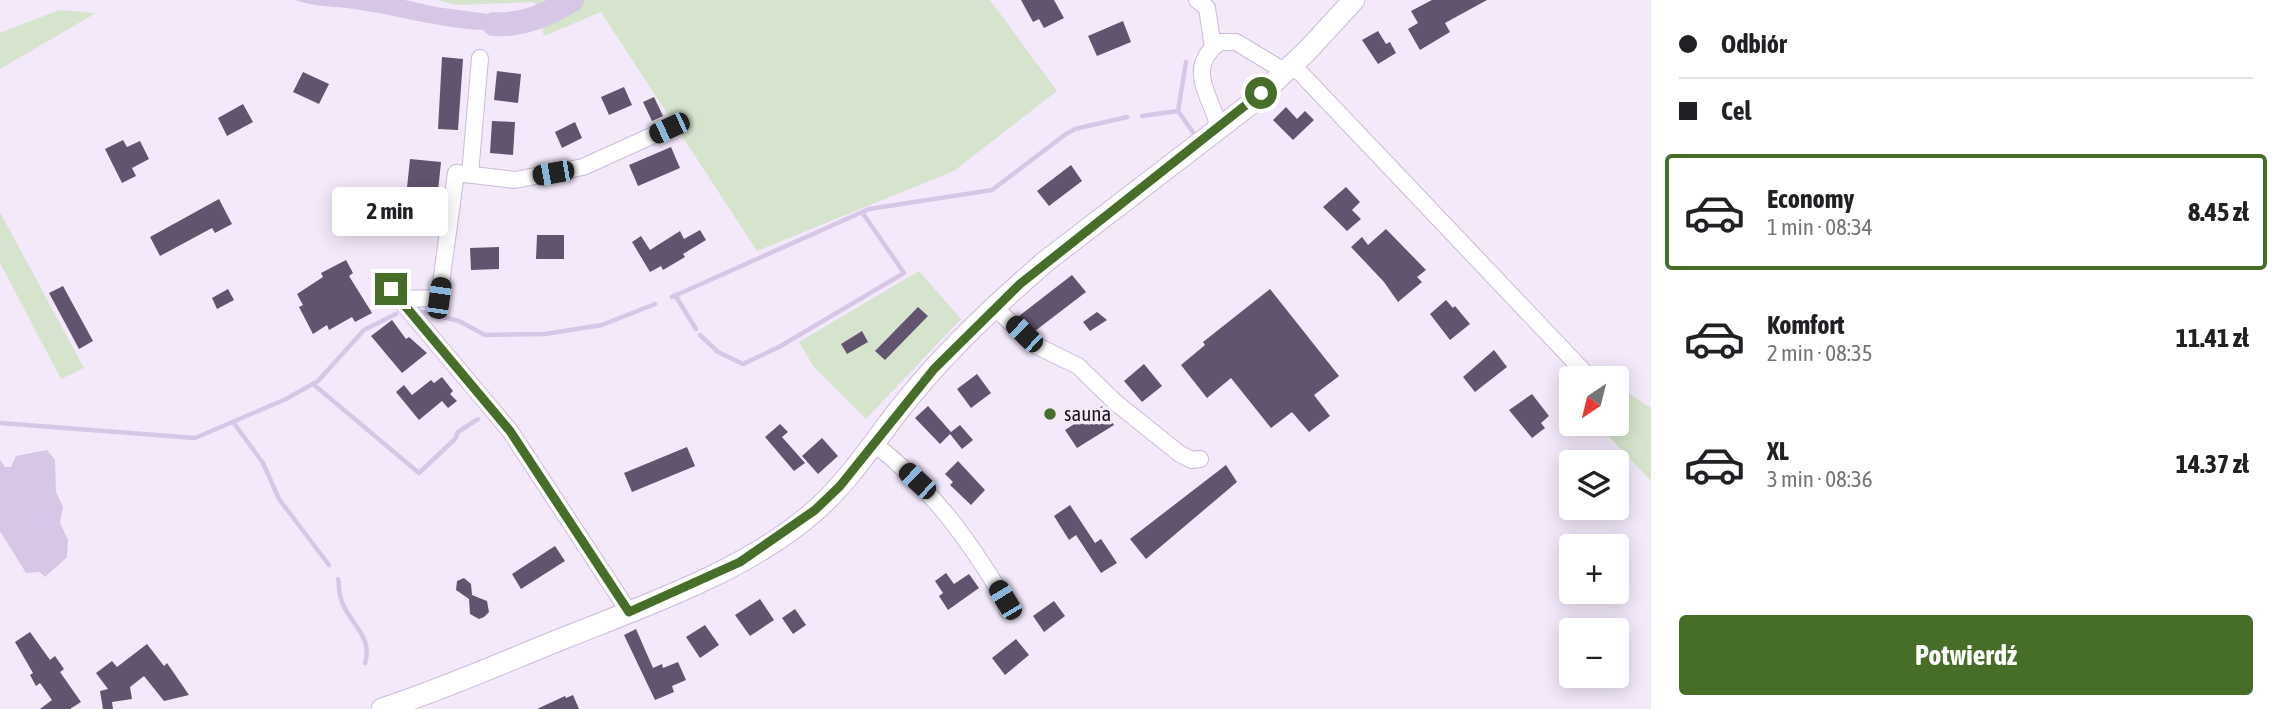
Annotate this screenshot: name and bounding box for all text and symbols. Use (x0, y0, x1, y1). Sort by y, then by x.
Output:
text: Odbiór (1721, 29, 1787, 59)
route start (1245, 77, 1277, 109)
text: Cel (1721, 96, 1751, 126)
car (646, 110, 693, 146)
car (531, 159, 576, 187)
icon: car (1683, 181, 1746, 244)
text: Economy (1767, 184, 1854, 214)
callout: 2 min (333, 188, 449, 236)
text: 8.45 zł (2188, 197, 2249, 227)
text: 2 min (367, 198, 413, 224)
text: 1 min · 08:34 (1767, 214, 1873, 240)
route end (375, 273, 407, 305)
car (426, 276, 453, 320)
icon: car (1683, 307, 1746, 370)
text: Komfort (1767, 310, 1844, 340)
car (1002, 312, 1047, 356)
text: 11.41 zł (2176, 323, 2249, 353)
text: 2 min · 08:35 (1767, 340, 1873, 366)
north arrow (1559, 366, 1629, 436)
map controls (1559, 366, 1629, 688)
place label: sauna (1064, 401, 1111, 425)
marker: sauna (1042, 406, 1058, 422)
icon: car (1683, 433, 1746, 496)
text: XL (1767, 436, 1789, 466)
text: 14.37 zł (2176, 449, 2249, 479)
button: layers (1559, 450, 1629, 520)
car (895, 459, 940, 503)
text: 3 min · 08:36 (1767, 466, 1873, 492)
button: + (1559, 534, 1629, 604)
car (986, 577, 1025, 623)
button: Potwierdź (1679, 615, 2253, 695)
button: − (1559, 618, 1629, 688)

